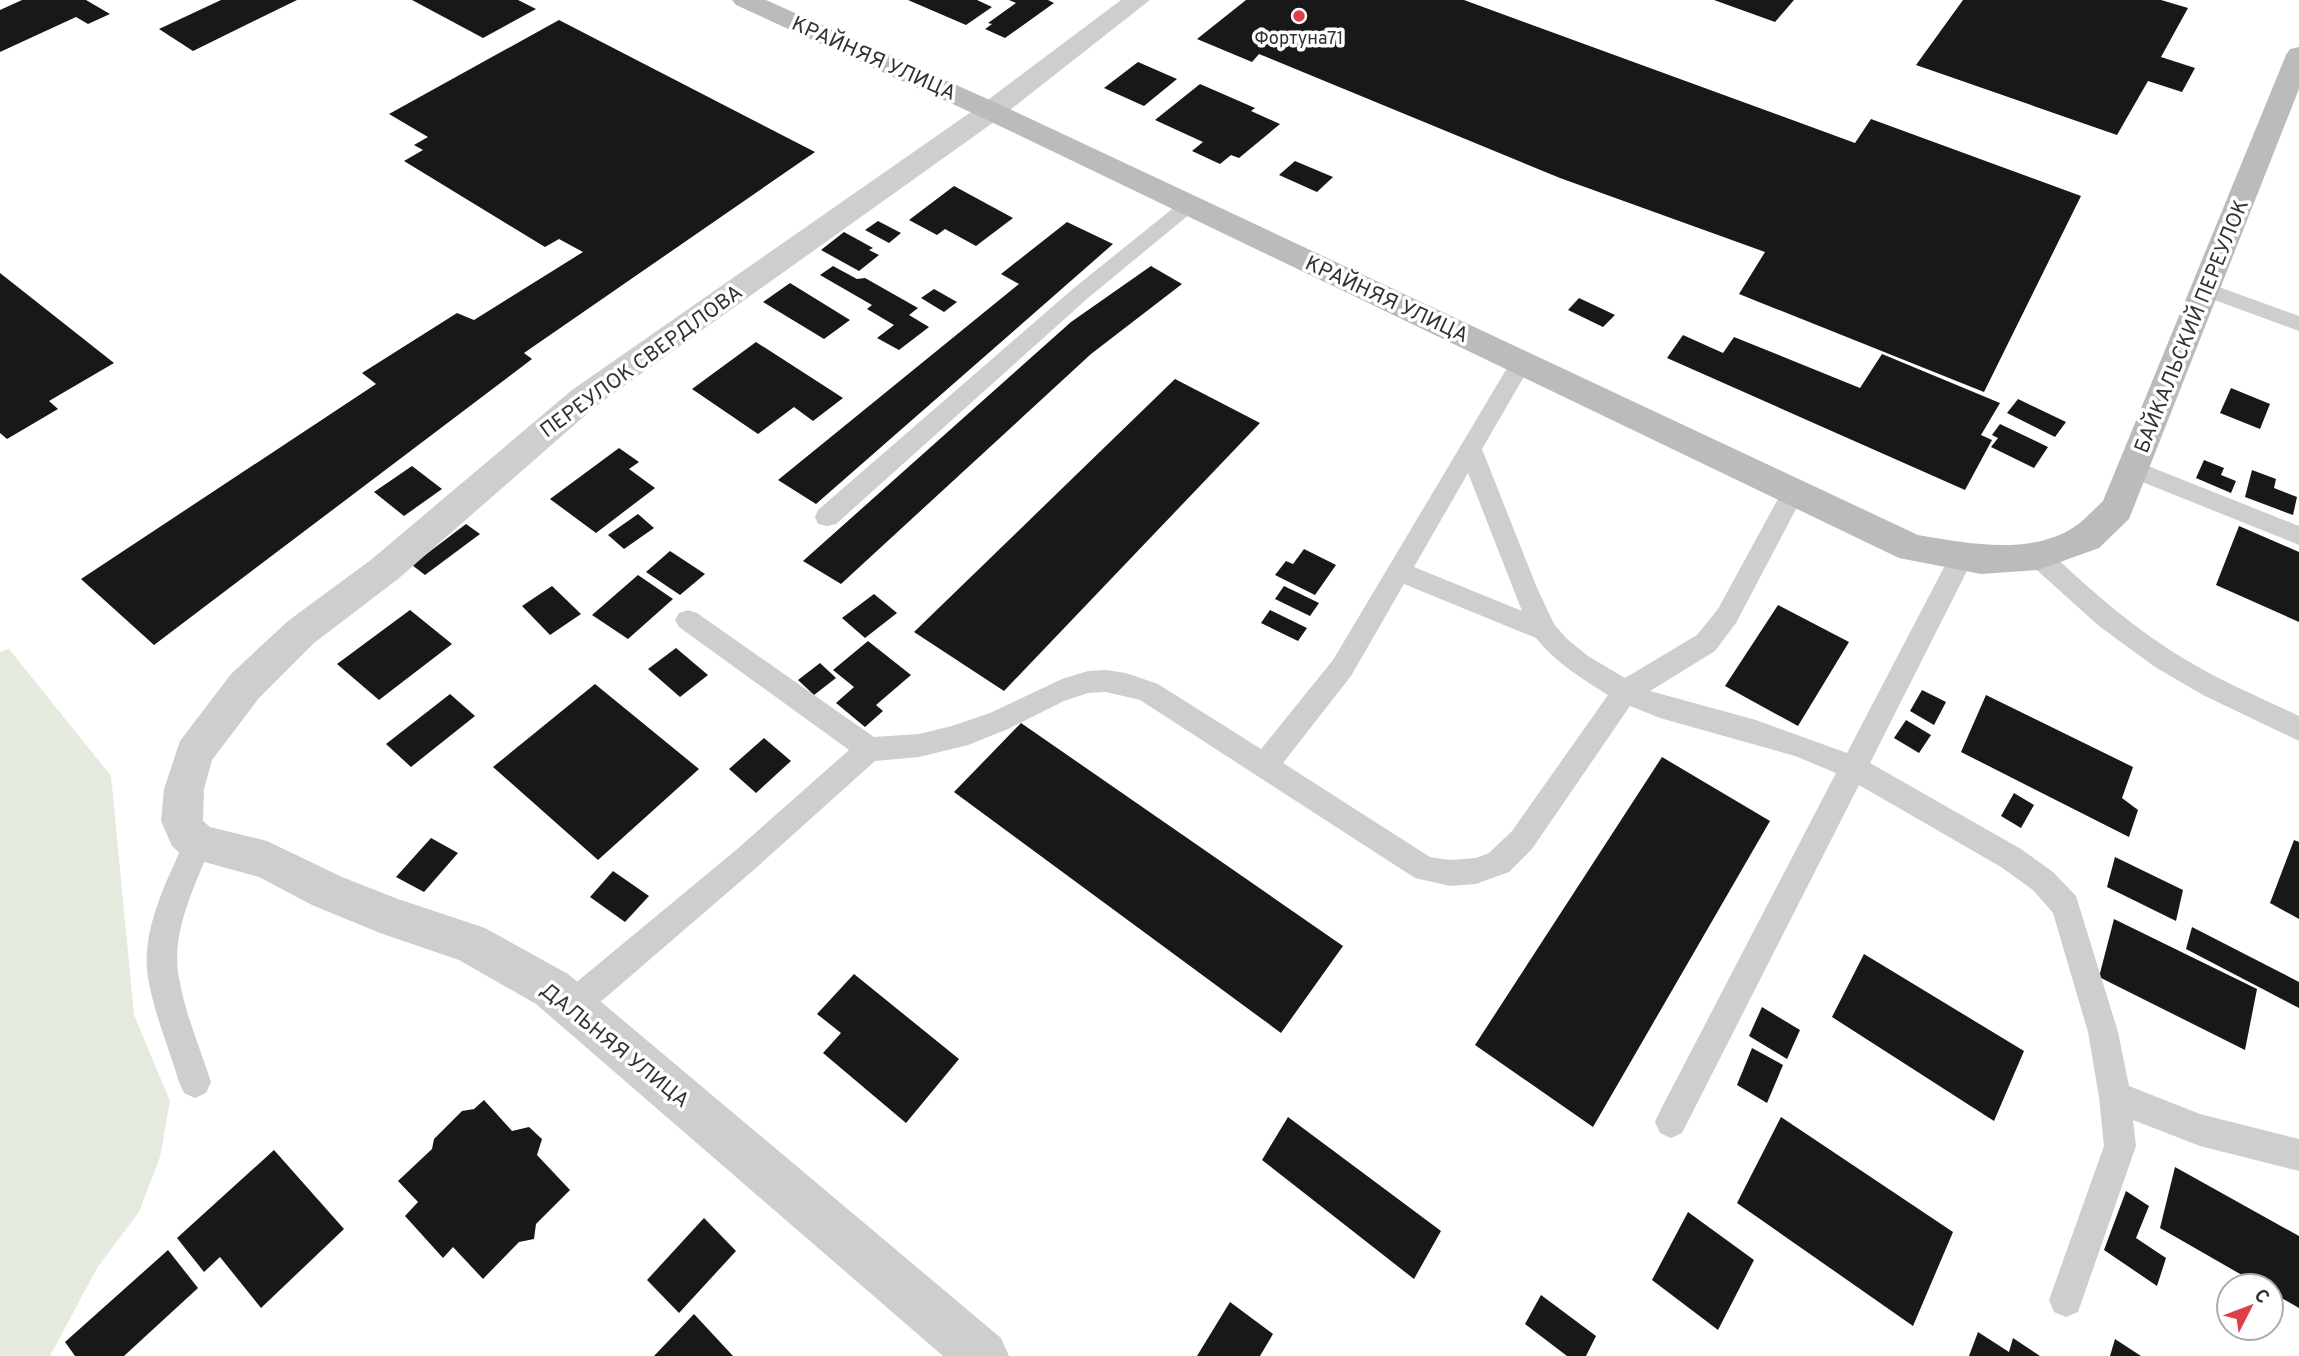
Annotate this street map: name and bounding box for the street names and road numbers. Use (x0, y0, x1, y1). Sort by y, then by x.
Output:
street label: КРАЙНЯЯ УЛИЦА (787, 10, 960, 108)
street label: БАЙКАЛЬСКИЙ ПЕРЕУЛОК (2128, 195, 2256, 457)
street label: КРАЙНЯЯ УЛИЦА (1300, 250, 1473, 350)
street label: ПЕРЕУЛОК СВЕРДЛОВА (535, 280, 748, 445)
street label: ДАЛЬНЯЯ УЛИЦА (534, 978, 694, 1115)

